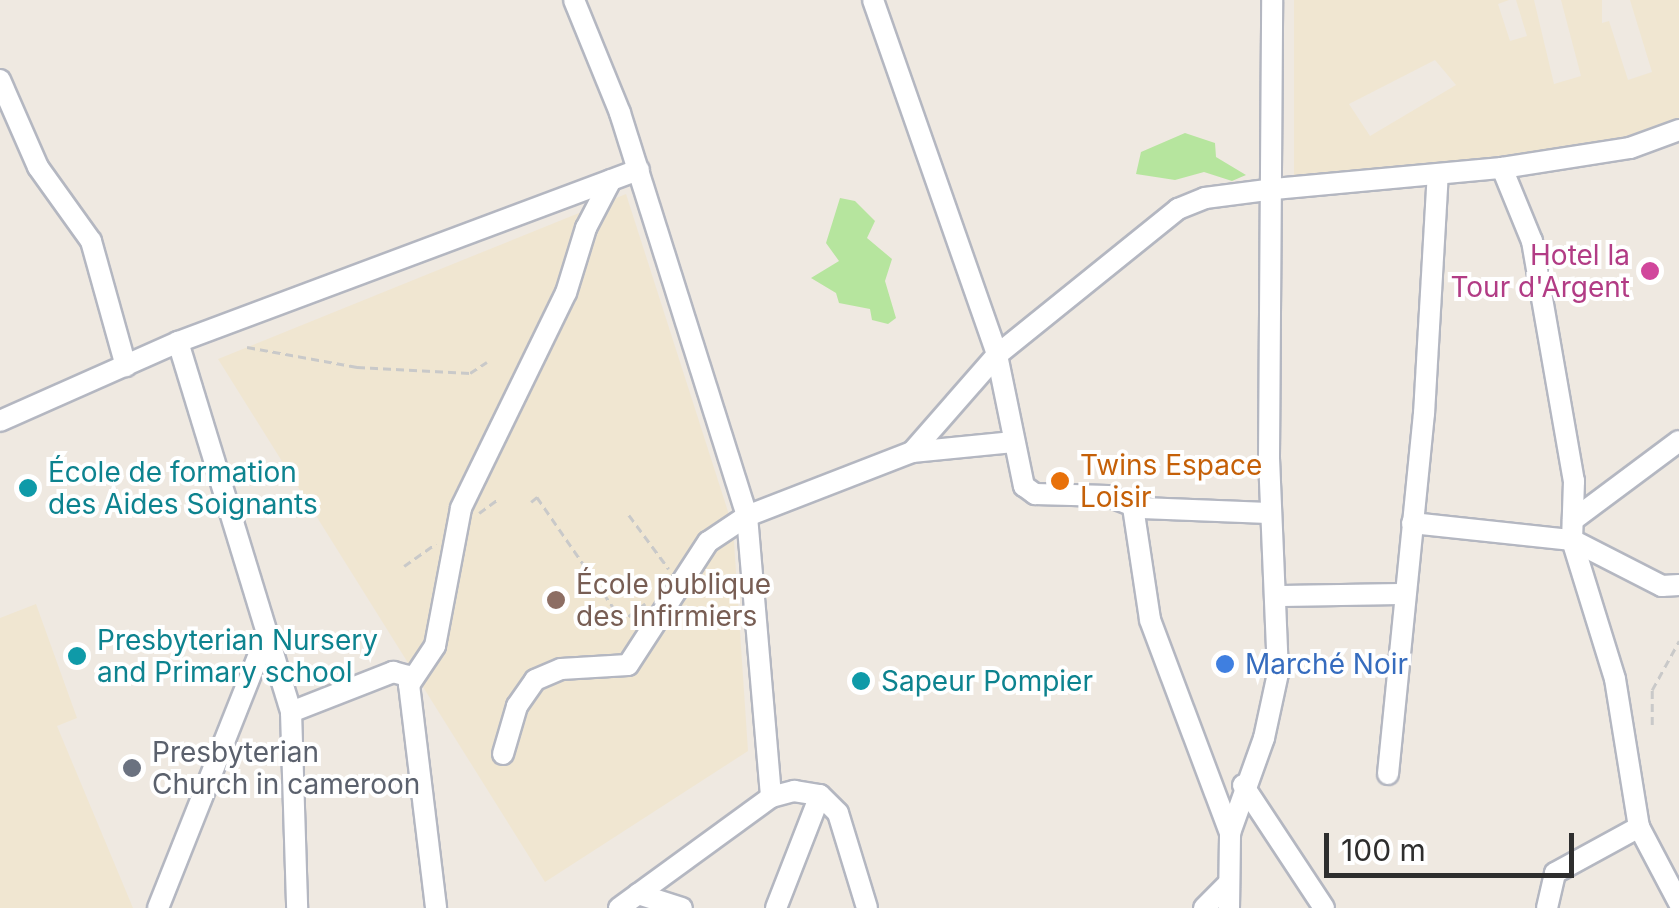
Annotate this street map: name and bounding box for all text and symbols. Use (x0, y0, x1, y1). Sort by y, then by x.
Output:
place label: Hotel la Tour d'Argent (1450, 238, 1630, 304)
marker: Hotel la Tour d'Argent (1639, 260, 1661, 282)
place label: Twins Espace Loisir (1080, 448, 1262, 514)
place label: École de formation des Aides Soignants (48, 455, 318, 521)
marker: Twins Espace Loisir (1049, 470, 1071, 492)
marker: École de formation des Aides Soignants (17, 477, 39, 499)
place label: École publique des Infirmiers (576, 567, 771, 633)
marker: École publique des Infirmiers (545, 589, 567, 611)
place label: Presbyterian Nursery and Primary school (97, 623, 378, 689)
marker: Presbyterian Nursery and Primary school (66, 645, 88, 667)
place label: Marché Noir (1245, 647, 1408, 681)
marker: Marché Noir (1214, 653, 1236, 675)
place label: Sapeur Pompier (881, 664, 1093, 698)
marker: Sapeur Pompier (850, 670, 872, 692)
place label: Presbyterian Church in cameroon (152, 735, 420, 801)
marker: Presbyterian Church in cameroon (121, 757, 143, 779)
scale bar (1329, 813, 1579, 875)
text: 100 m (1341, 832, 1426, 868)

